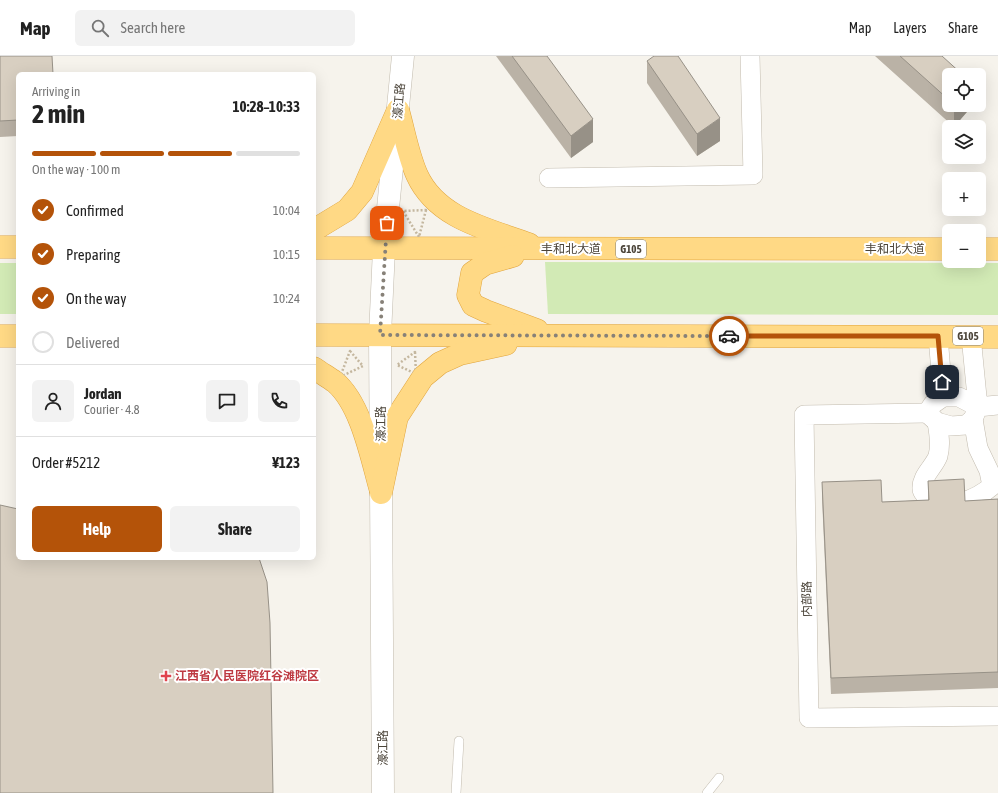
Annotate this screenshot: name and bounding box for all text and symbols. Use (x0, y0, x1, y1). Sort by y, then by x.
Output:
search box (75, 10, 355, 46)
text: Map (20, 17, 51, 39)
icon: search (89, 17, 111, 39)
text: Search here (121, 19, 185, 36)
text: Map (849, 20, 871, 36)
text: Layers (893, 20, 926, 36)
text: Share (948, 20, 978, 36)
map controls (942, 68, 986, 268)
button: locate (942, 68, 986, 112)
street label: 濠江路 (390, 82, 408, 120)
text: Arriving in (32, 84, 80, 99)
text: 10:28–10:33 (232, 98, 300, 115)
text: 2 min (32, 99, 85, 129)
button: layers (942, 120, 986, 164)
text: On the way · 100 m (32, 162, 120, 177)
button: + (942, 172, 986, 216)
icon: check (32, 199, 54, 221)
text: Confirmed (66, 202, 124, 219)
text: 10:04 (273, 203, 300, 218)
pin (370, 206, 404, 240)
icon: bag (376, 212, 398, 234)
button: − (942, 224, 986, 268)
road number: G105 (616, 240, 646, 258)
street label: 丰和北大道 (541, 242, 601, 256)
street label: 丰和北大道 (865, 242, 925, 256)
icon: check (32, 243, 54, 265)
text: Preparing (66, 246, 120, 263)
text: 10:15 (273, 247, 300, 262)
icon: check (32, 287, 54, 309)
text: On the way (66, 290, 127, 307)
text: 10:24 (273, 291, 300, 306)
courier (709, 316, 749, 356)
icon: car (718, 325, 740, 347)
road number: G105 (953, 327, 983, 345)
text: Delivered (66, 334, 120, 351)
pin (925, 365, 959, 399)
icon: home (931, 371, 953, 393)
button: person (32, 380, 74, 422)
button: chat (206, 380, 248, 422)
button: phone (258, 380, 300, 422)
text: Jordan (84, 385, 122, 402)
text: Courier · 4.8 (84, 402, 140, 417)
street label: 濠江路 (374, 406, 388, 442)
text: Order #5212 (32, 454, 100, 471)
text: ¥123 (272, 454, 300, 471)
button: Help (32, 506, 162, 552)
button: Share (170, 506, 300, 552)
street label: 内部路 (800, 581, 814, 617)
place label: 江西省人民医院红谷滩院区 (175, 669, 319, 683)
marker: 江西省人民医院红谷滩院区 (160, 670, 172, 682)
street label: 濠江路 (376, 730, 390, 766)

